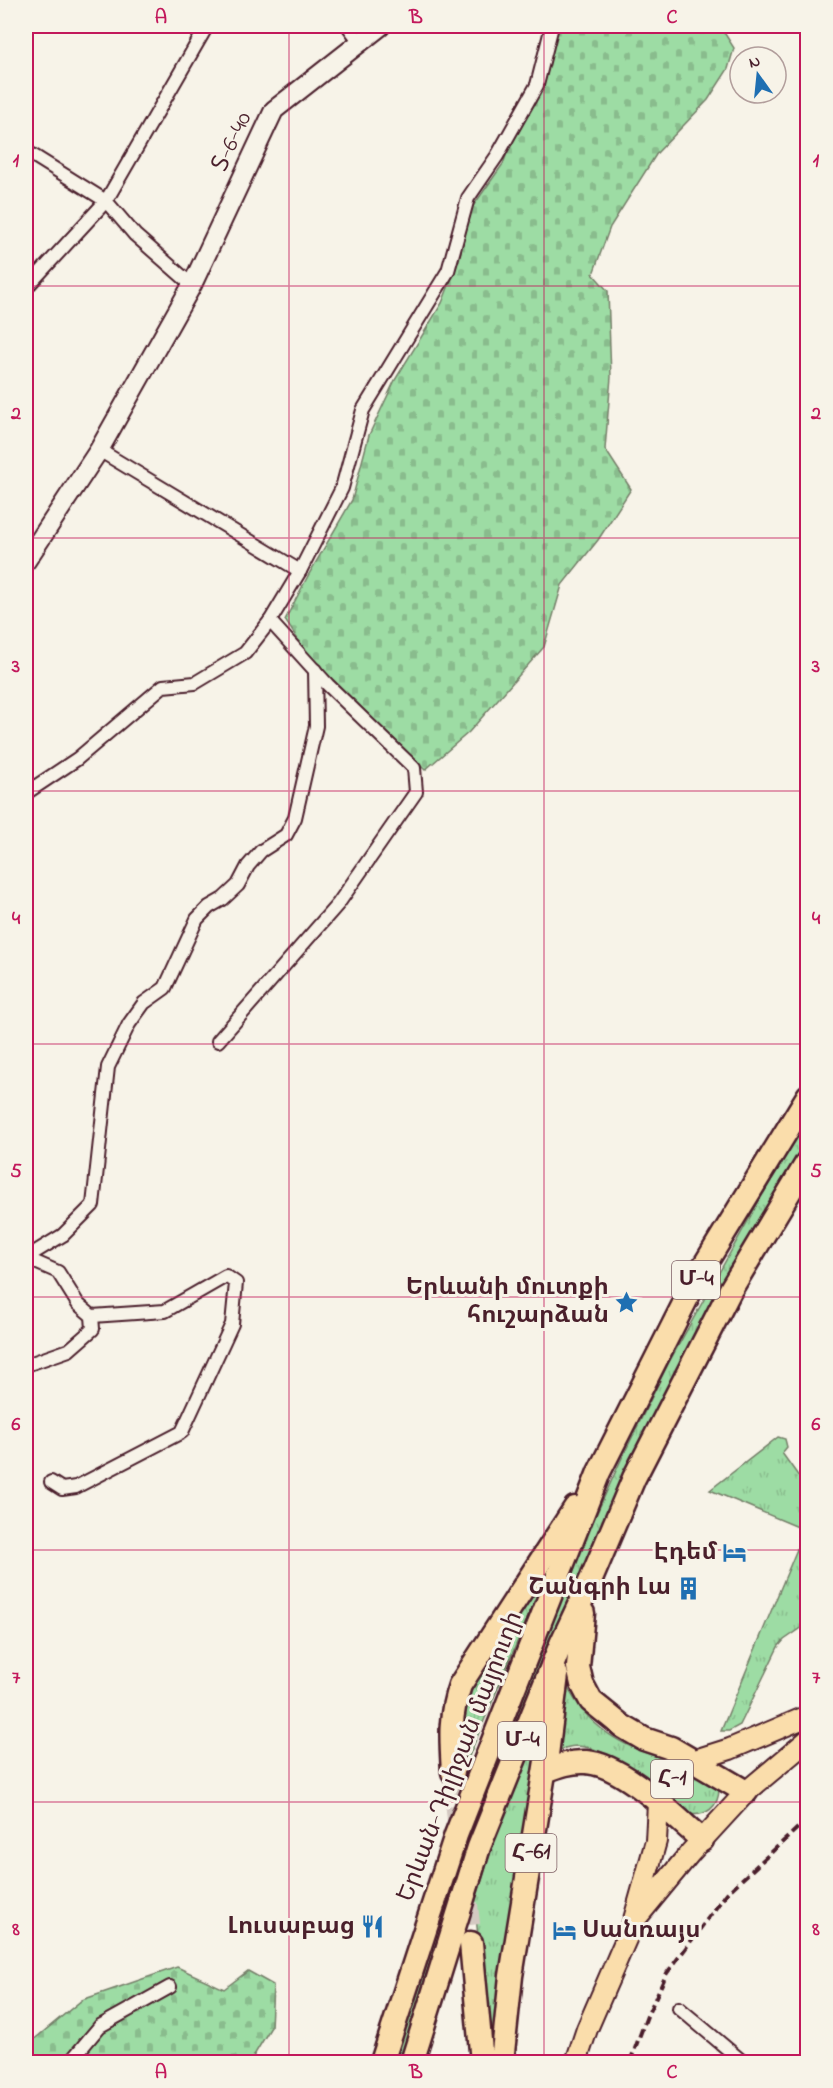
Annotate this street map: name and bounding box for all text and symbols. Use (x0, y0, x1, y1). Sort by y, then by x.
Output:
text: A (155, 4, 167, 33)
text: B (408, 4, 423, 33)
text: C (667, 4, 678, 33)
north arrow (728, 45, 788, 105)
text: N (746, 49, 763, 75)
street label: Տ-6-40 (204, 106, 262, 178)
text: 1 (13, 147, 20, 176)
text: 1 (813, 147, 820, 176)
text: 2 (10, 400, 21, 429)
text: 2 (810, 400, 821, 429)
text: 3 (11, 653, 20, 682)
text: 3 (811, 653, 820, 682)
text: 4 (12, 905, 21, 934)
text: 4 (812, 905, 821, 934)
text: 5 (10, 1158, 22, 1187)
text: 5 (810, 1158, 822, 1187)
road number: Մ-4 (672, 1261, 720, 1299)
place label: Երևանի մուտքի հուշարձան (406, 1271, 609, 1334)
place icon: Երևանի մուտքի հուշարձան (614, 1289, 640, 1315)
text: 6 (12, 1411, 21, 1440)
text: 6 (812, 1411, 821, 1440)
place label: Էդեմ (654, 1536, 717, 1571)
hotel icon: Էդեմ (722, 1540, 748, 1566)
place label: Շանգրի Լա (528, 1571, 671, 1606)
building icon: Շանգրի Լա (676, 1575, 702, 1601)
street label: Երևան-Դիլիջան մայրուղի (389, 1607, 533, 1907)
text: 7 (12, 1664, 21, 1693)
text: 7 (812, 1664, 821, 1693)
road number: Մ-4 (498, 1722, 546, 1760)
road number: Հ-1 (651, 1760, 693, 1798)
road number: Հ-61 (506, 1834, 556, 1872)
place label: Լուսաբաց (227, 1910, 355, 1945)
restaurant icon: Լուսաբաց (360, 1914, 386, 1940)
place label: Սանռայս (582, 1914, 701, 1949)
text: 8 (11, 1916, 20, 1945)
text: 8 (811, 1916, 820, 1945)
hotel icon: Սանռայս (551, 1918, 577, 1944)
text: A (155, 2059, 167, 2088)
text: B (408, 2059, 423, 2088)
text: C (667, 2059, 678, 2088)

